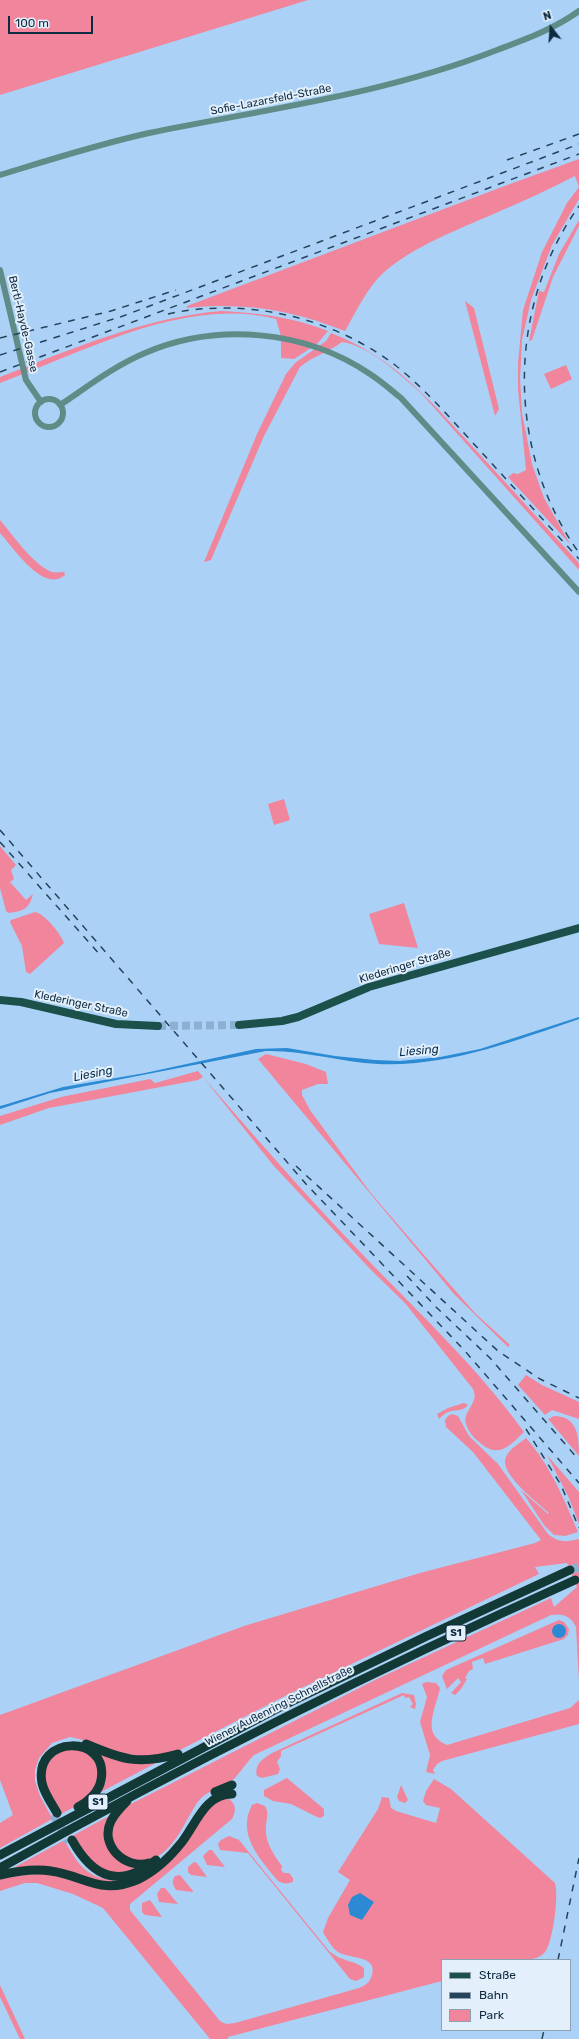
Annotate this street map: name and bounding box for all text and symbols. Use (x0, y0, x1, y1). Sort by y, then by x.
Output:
scale bar (10, 8, 95, 34)
north arrow (531, 8, 571, 48)
text: N (542, 9, 553, 23)
text: 100 m (15, 16, 49, 30)
street label: Sofie-Lazarsfeld-Straße (209, 82, 333, 118)
street label: Bertl-Hayde-Gasse (5, 275, 41, 373)
street label: Klederinger Straße (358, 946, 452, 986)
street label: Klederinger Straße (33, 988, 129, 1020)
water label: Liesing (399, 1042, 439, 1060)
water label: Liesing (72, 1063, 114, 1085)
road number: S1 (446, 1625, 466, 1641)
street label: Wiener Außenring Schnellstraße (203, 1663, 355, 1749)
road number: S1 (88, 1794, 108, 1810)
legend (441, 1959, 571, 2031)
text: Straße (479, 1968, 516, 1982)
text: Bahn (479, 1988, 508, 2002)
text: Park (479, 2008, 504, 2022)

